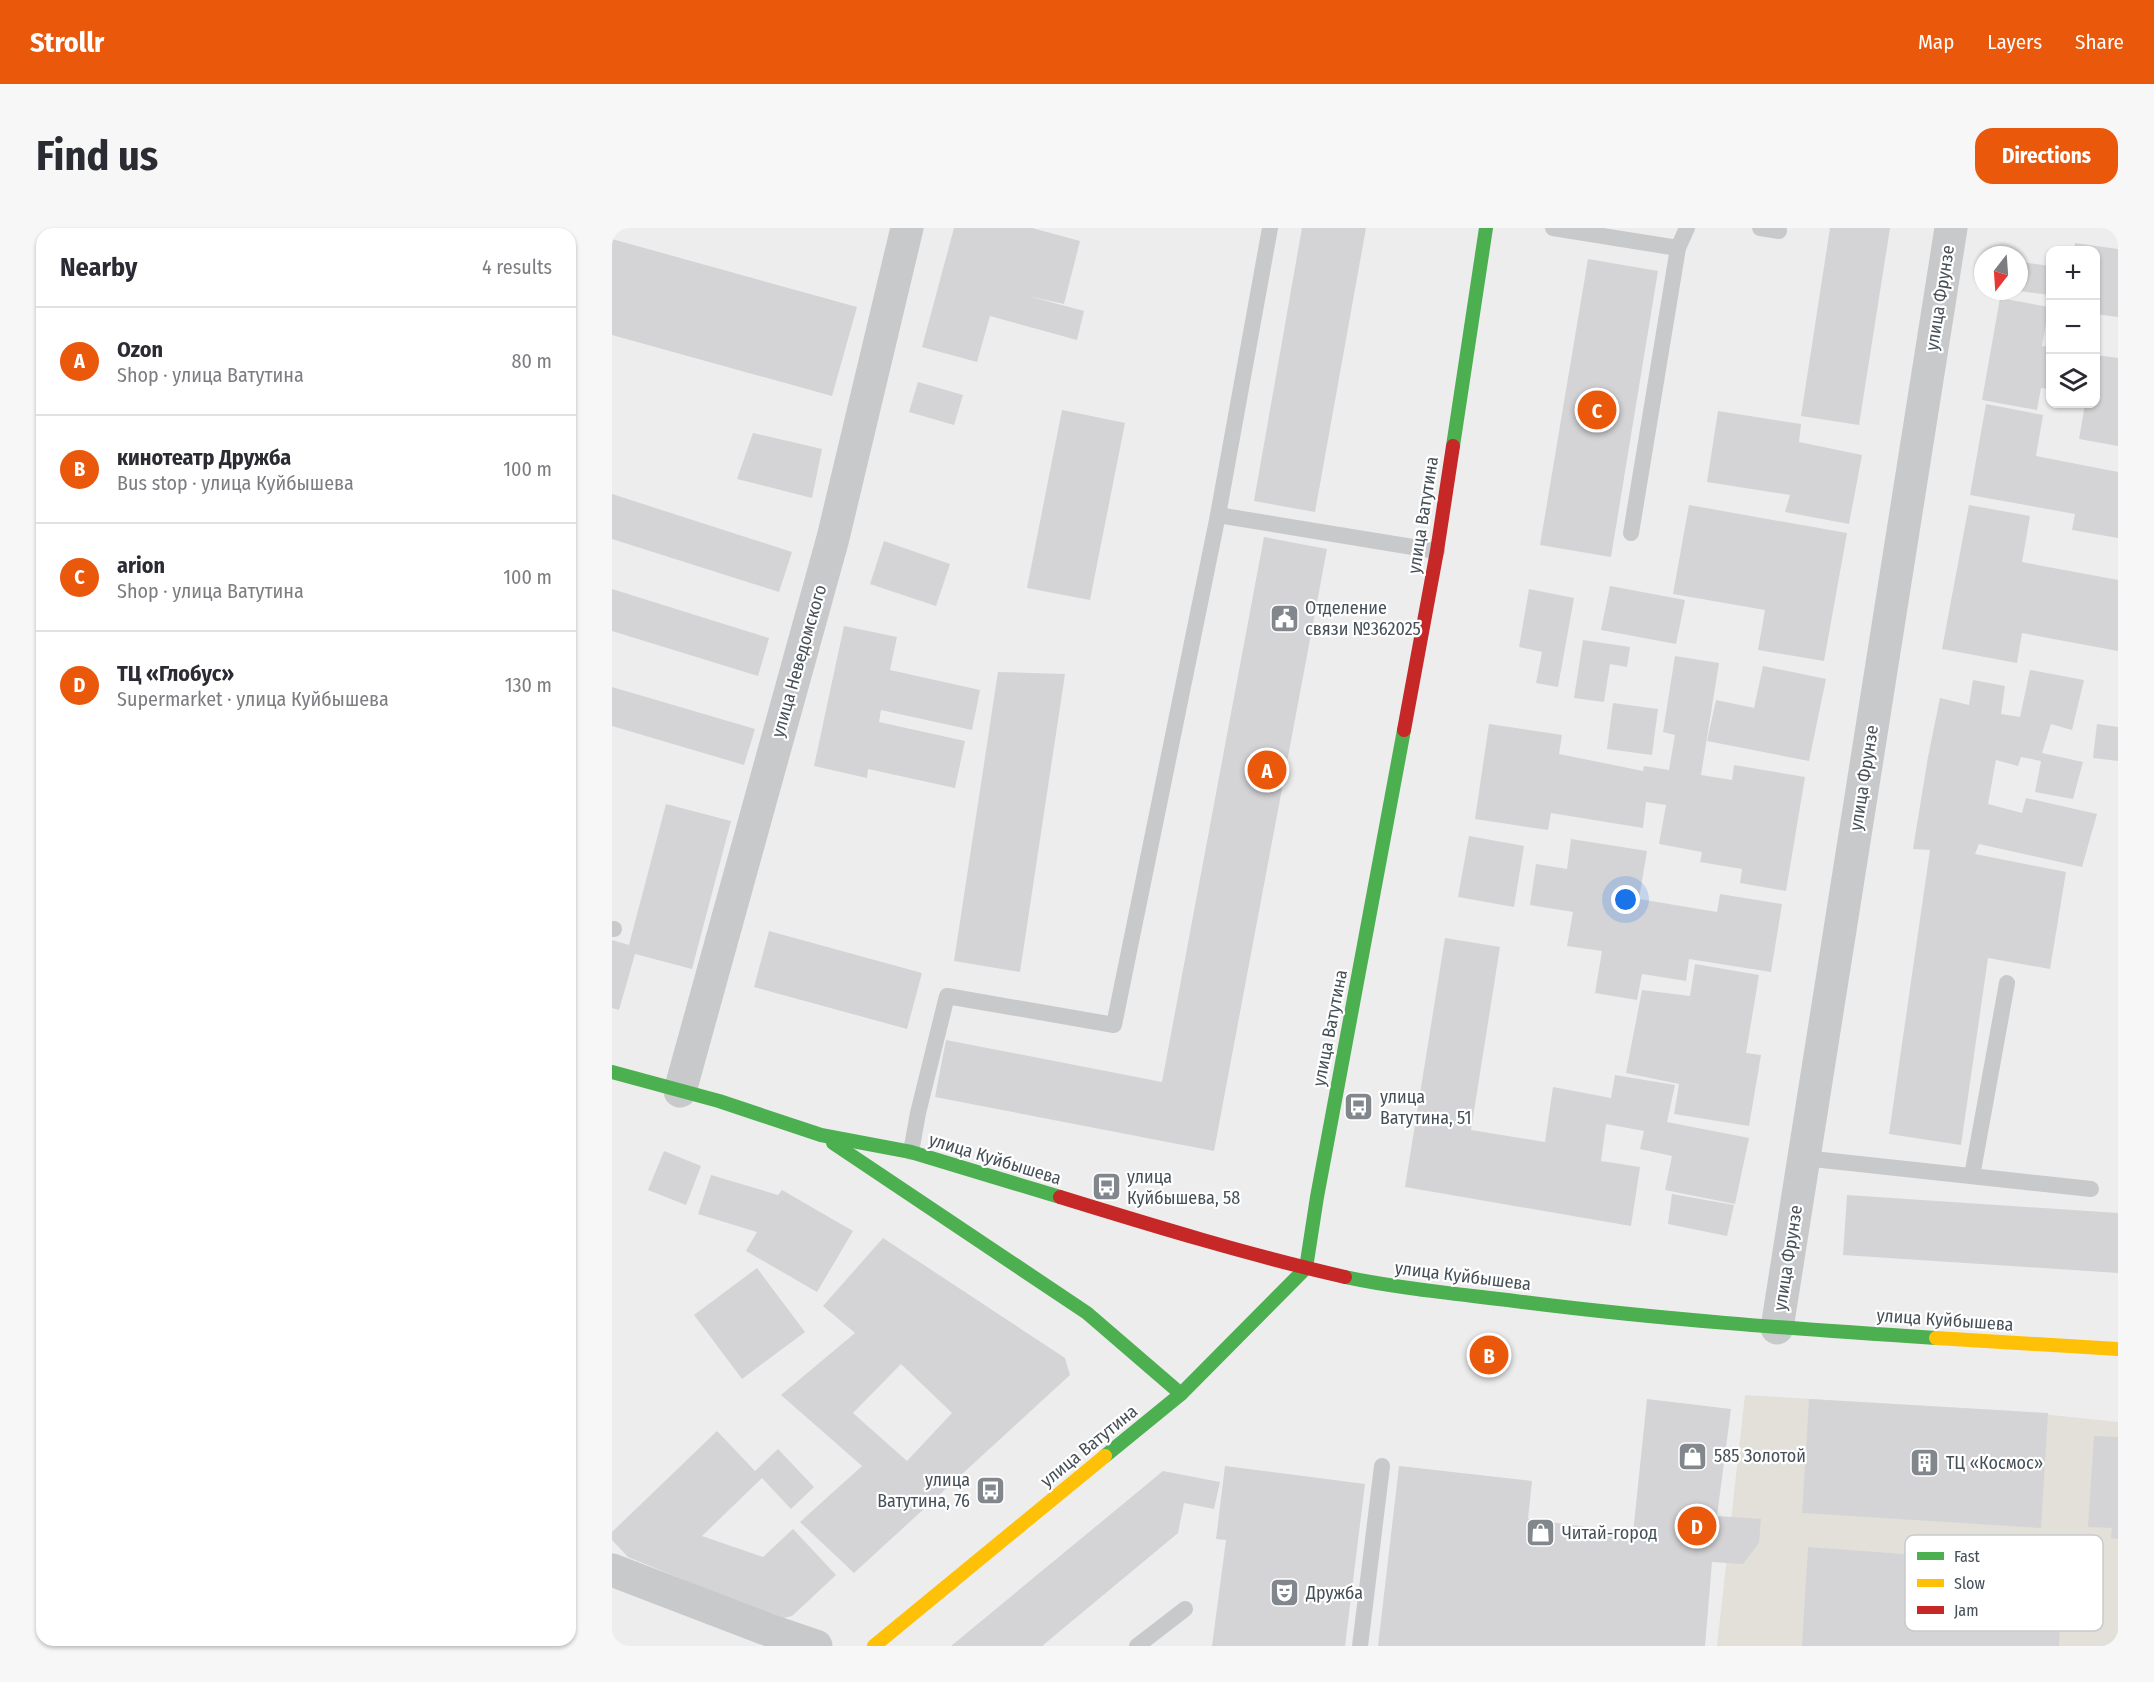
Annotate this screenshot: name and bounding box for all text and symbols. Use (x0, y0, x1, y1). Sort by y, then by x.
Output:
text: Strollr (30, 26, 104, 59)
text: Map (1918, 29, 1954, 55)
text: Layers (1987, 29, 2042, 55)
text: Share (2075, 29, 2124, 55)
button: Directions (1975, 128, 2118, 184)
text: Find us (36, 131, 158, 181)
street label: улица Фрунзе (1921, 244, 1959, 352)
north arrow (1974, 246, 2028, 300)
map controls (2046, 246, 2100, 408)
button: + (2046, 246, 2100, 300)
text: Nearby (60, 252, 137, 283)
text: 4 results (482, 255, 552, 279)
button: − (2046, 300, 2100, 354)
text: Ozon (117, 336, 163, 363)
text: A (74, 349, 85, 373)
text: 80 m (512, 349, 552, 373)
button: layers (2046, 354, 2100, 408)
text: Shop · улица Ватутина (117, 363, 304, 387)
pin: C (1578, 388, 1616, 432)
text: кинотеатр Дружба (117, 444, 291, 471)
street label: улица Ватутина (1403, 455, 1443, 575)
text: B (74, 457, 85, 481)
text: 100 m (503, 457, 552, 481)
text: Bus stop · улица Куйбышева (117, 471, 354, 495)
text: arion (117, 552, 165, 579)
text: C (74, 565, 85, 589)
text: 100 m (503, 565, 552, 589)
text: Shop · улица Ватутина (117, 579, 304, 603)
street label: улица Неведомского (767, 582, 831, 740)
place label: Отделение связи №362025 (1305, 597, 1421, 640)
public building icon: Отделение связи №362025 (1268, 602, 1300, 634)
text: ТЦ «Глобус» (117, 660, 234, 687)
text: D (74, 673, 85, 697)
text: 130 m (505, 673, 552, 697)
text: Supermarket · улица Куйбышева (117, 687, 389, 711)
street label: улица Фрунзе (1845, 724, 1883, 832)
pin: A (1248, 748, 1286, 792)
your location (1611, 885, 1640, 914)
street label: улица Ватутина (1308, 968, 1352, 1088)
place label: улица Ватутина, 51 (1380, 1086, 1471, 1129)
bus stop icon: улица Ватутина, 51 (1343, 1091, 1375, 1123)
street label: улица Куйбышева (926, 1128, 1064, 1190)
place label: улица Куйбышева, 58 (1127, 1166, 1240, 1209)
bus stop icon: улица Куйбышева, 58 (1090, 1171, 1122, 1203)
street label: улица Фрунзе (1769, 1204, 1807, 1312)
street label: улица Куйбышева (1394, 1257, 1533, 1295)
street label: улица Куйбышева (1876, 1304, 2014, 1336)
pin: B (1470, 1332, 1508, 1378)
street label: улица Ватутина (1036, 1400, 1142, 1492)
shop icon: 585 Золотой (1677, 1440, 1709, 1472)
place label: 585 Золотой (1714, 1445, 1806, 1467)
building icon: ТЦ «Космос» (1909, 1447, 1941, 1479)
place label: ТЦ «Космос» (1946, 1452, 2043, 1474)
place label: улица Ватутина, 76 (877, 1469, 970, 1512)
bus stop icon: улица Ватутина, 76 (975, 1474, 1007, 1506)
pin: D (1678, 1504, 1716, 1548)
shop icon: Читай-город (1525, 1517, 1557, 1549)
place label: Читай-город (1562, 1522, 1657, 1544)
legend (1905, 1535, 2103, 1631)
text: Fast (1954, 1547, 1981, 1566)
text: Slow (1954, 1574, 1985, 1593)
theatre icon: Дружба (1269, 1577, 1301, 1609)
place label: Дружба (1305, 1582, 1363, 1604)
text: Jam (1954, 1601, 1979, 1620)

